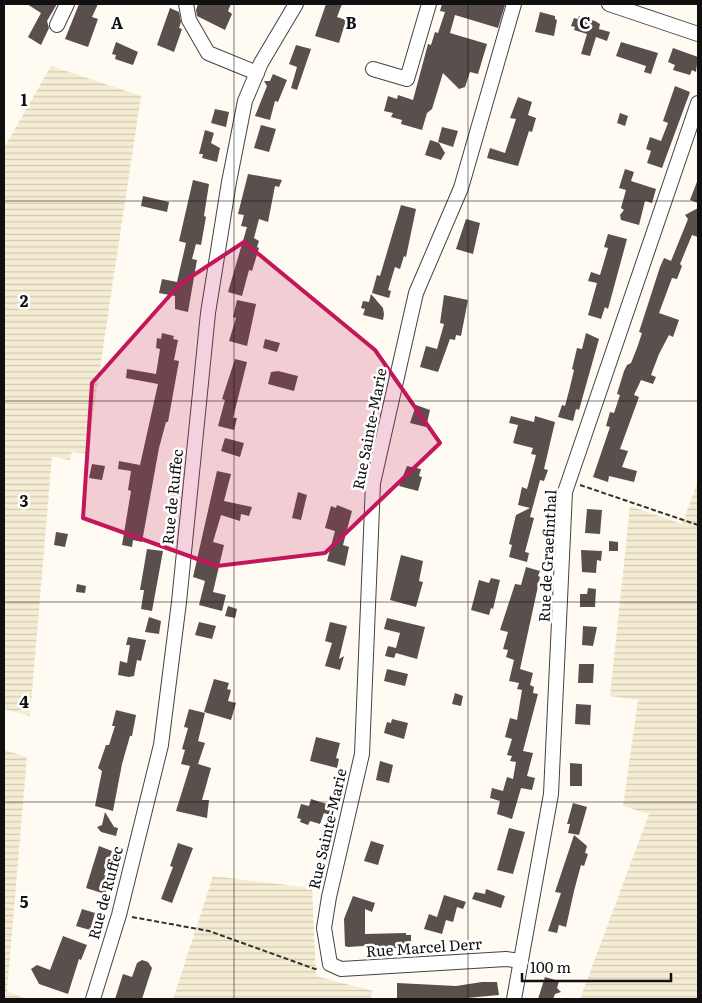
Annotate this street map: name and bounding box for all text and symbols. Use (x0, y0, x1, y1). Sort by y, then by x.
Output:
text: A (111, 10, 123, 34)
text: B (345, 10, 357, 34)
text: C (579, 10, 591, 34)
text: 1 (21, 87, 28, 111)
text: 2 (20, 288, 29, 312)
street label: Rue Sainte-Marie (345, 366, 392, 492)
street label: Rue de Ruffec (155, 447, 188, 546)
text: 3 (20, 488, 29, 512)
street label: Rue de Graefinthal (532, 489, 561, 623)
text: 4 (19, 689, 29, 713)
street label: Rue Sainte-Marie (301, 766, 352, 891)
street label: Rue de Ruffec (81, 843, 128, 942)
text: 5 (20, 889, 29, 913)
street label: Rue Marcel Derr (365, 931, 483, 962)
scale bar (522, 950, 671, 982)
text: 100 m (530, 955, 571, 978)

